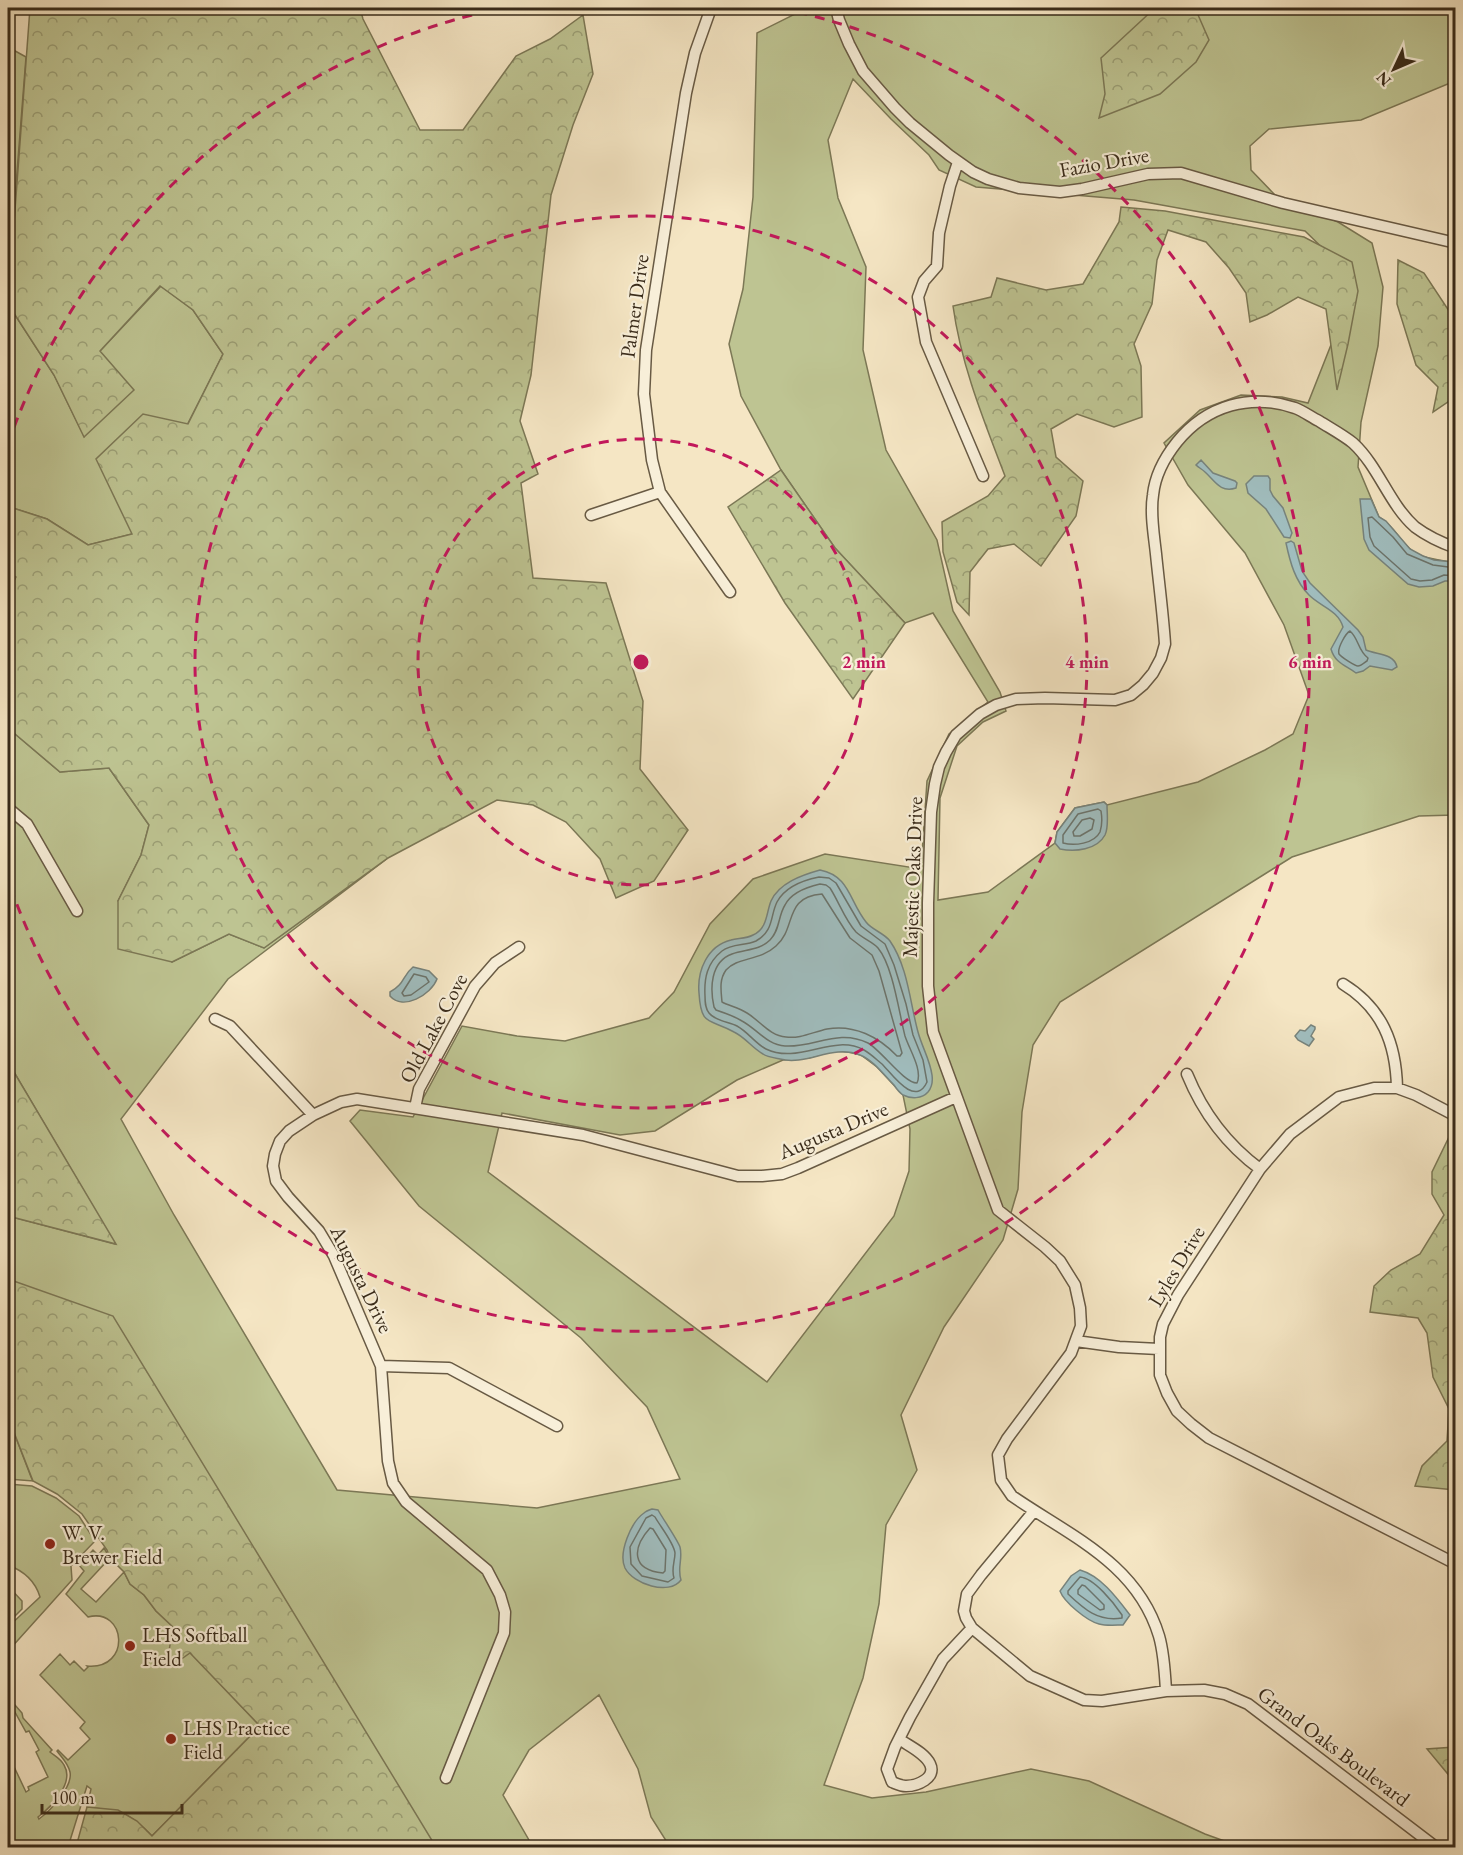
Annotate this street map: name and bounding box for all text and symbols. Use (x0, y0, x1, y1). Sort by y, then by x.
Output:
north arrow (1364, 39, 1424, 99)
text: N (1371, 67, 1396, 91)
street label: Fazio Drive (1057, 141, 1151, 183)
street label: Palmer Drive (613, 252, 655, 360)
text: 2 min (842, 650, 886, 673)
text: 4 min (1065, 650, 1109, 673)
text: 6 min (1288, 650, 1332, 673)
centre of rings (631, 652, 651, 672)
street label: Majestic Oaks Drive (896, 796, 928, 958)
street label: Old Lake Cove (393, 968, 473, 1088)
street label: Augusta Drive (773, 1095, 892, 1166)
street label: Augusta Drive (324, 1220, 400, 1337)
street label: Lyles Drive (1141, 1221, 1211, 1311)
place label: W. V. Brewer Field (62, 1519, 163, 1570)
marker: W. V. Brewer Field (43, 1537, 57, 1551)
place label: LHS Softball Field (142, 1621, 248, 1672)
marker: LHS Softball Field (123, 1639, 137, 1653)
street label: Grand Oaks Boulevard (1252, 1680, 1416, 1812)
place label: LHS Practice Field (183, 1714, 290, 1765)
marker: LHS Practice Field (164, 1732, 178, 1746)
scale bar (42, 1777, 182, 1815)
text: 100 m (51, 1786, 95, 1809)

